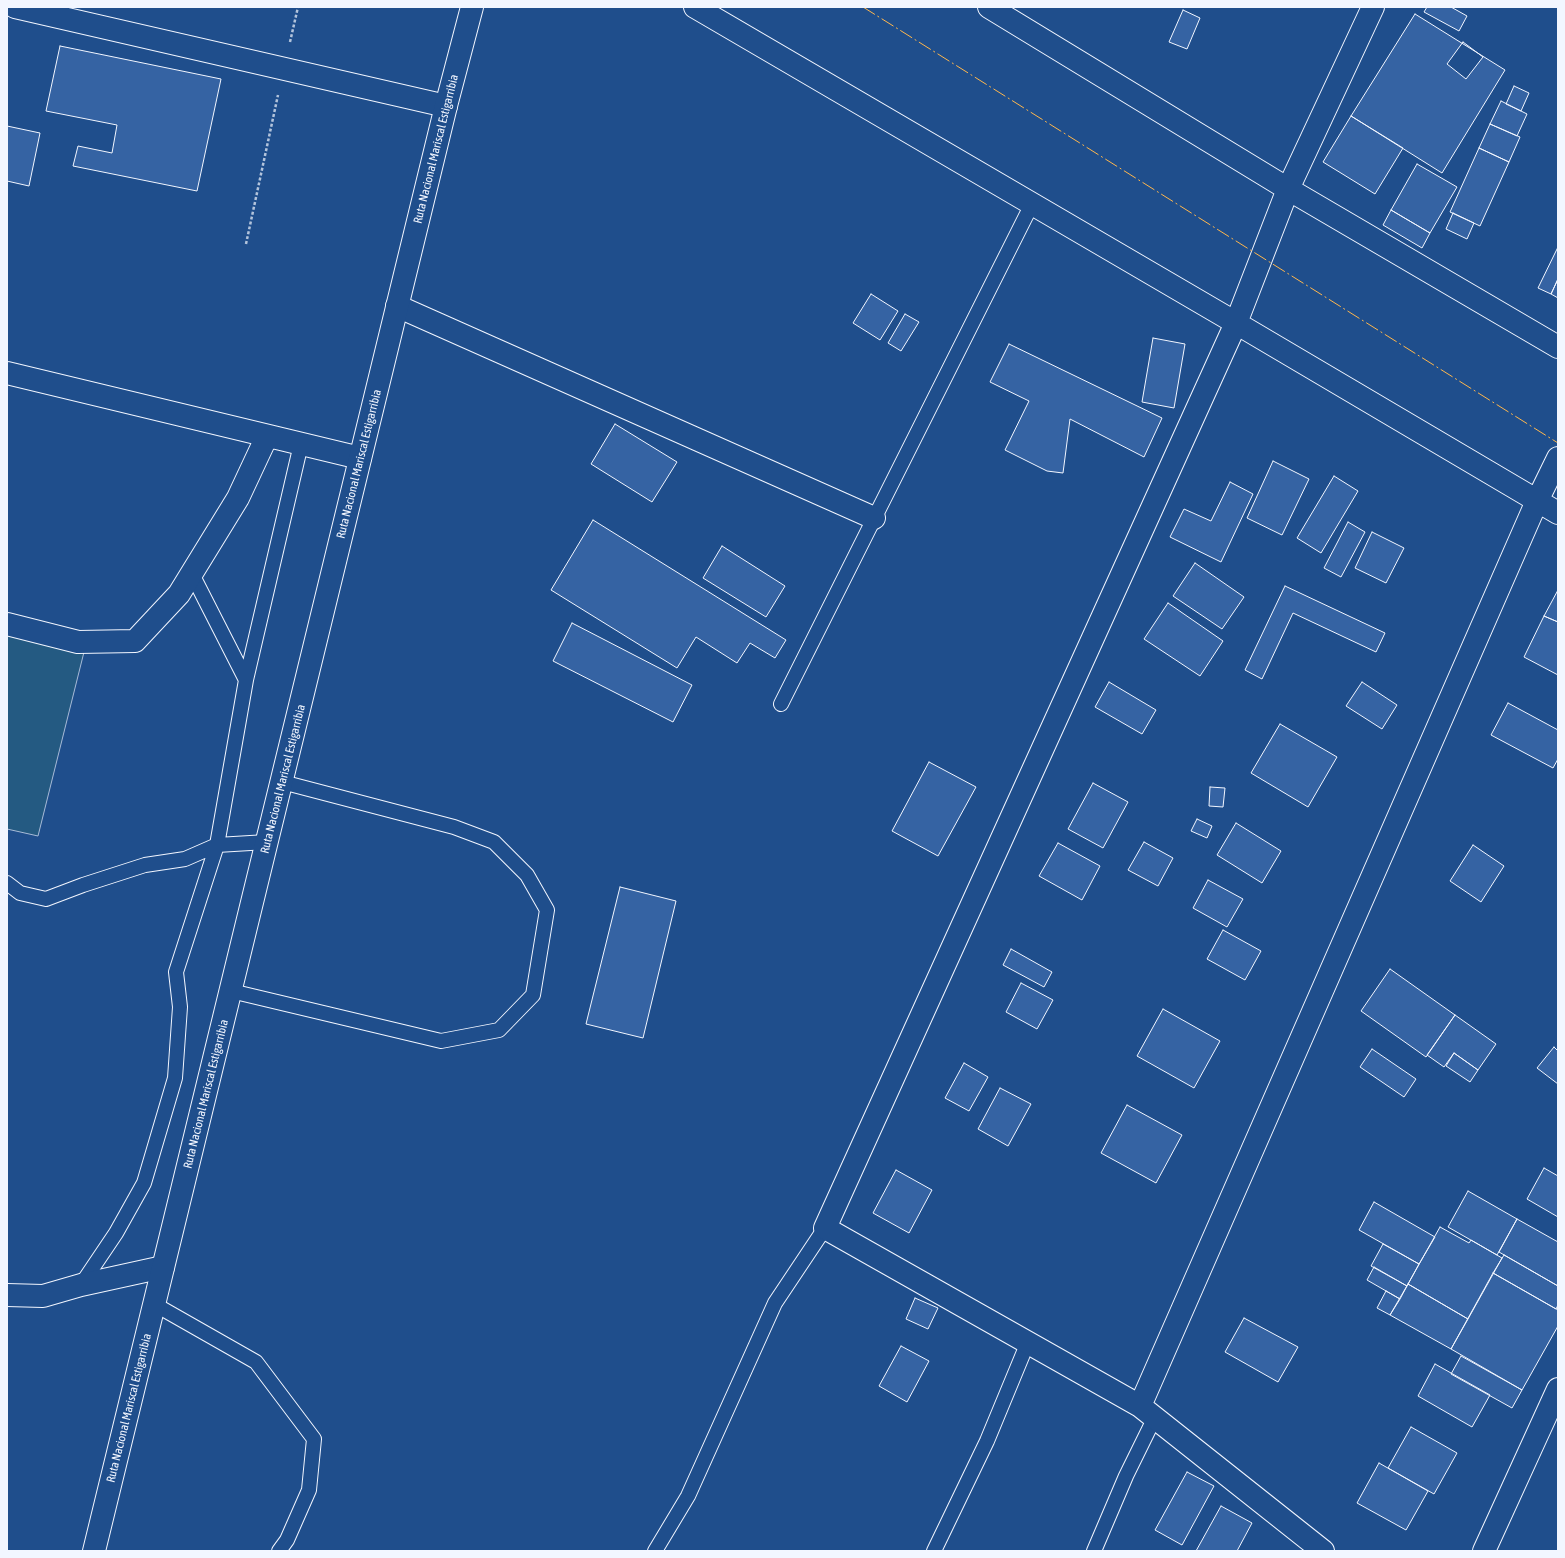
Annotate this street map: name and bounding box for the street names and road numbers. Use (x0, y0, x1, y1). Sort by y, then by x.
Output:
street label: Ruta Nacional Mariscal Estigarribia (410, 73, 462, 225)
street label: Ruta Nacional Mariscal Estigarribia (333, 388, 385, 540)
street label: Ruta Nacional Mariscal Estigarribia (257, 703, 309, 855)
street label: Ruta Nacional Mariscal Estigarribia (180, 1018, 232, 1170)
street label: Ruta Nacional Mariscal Estigarribia (103, 1332, 155, 1484)

